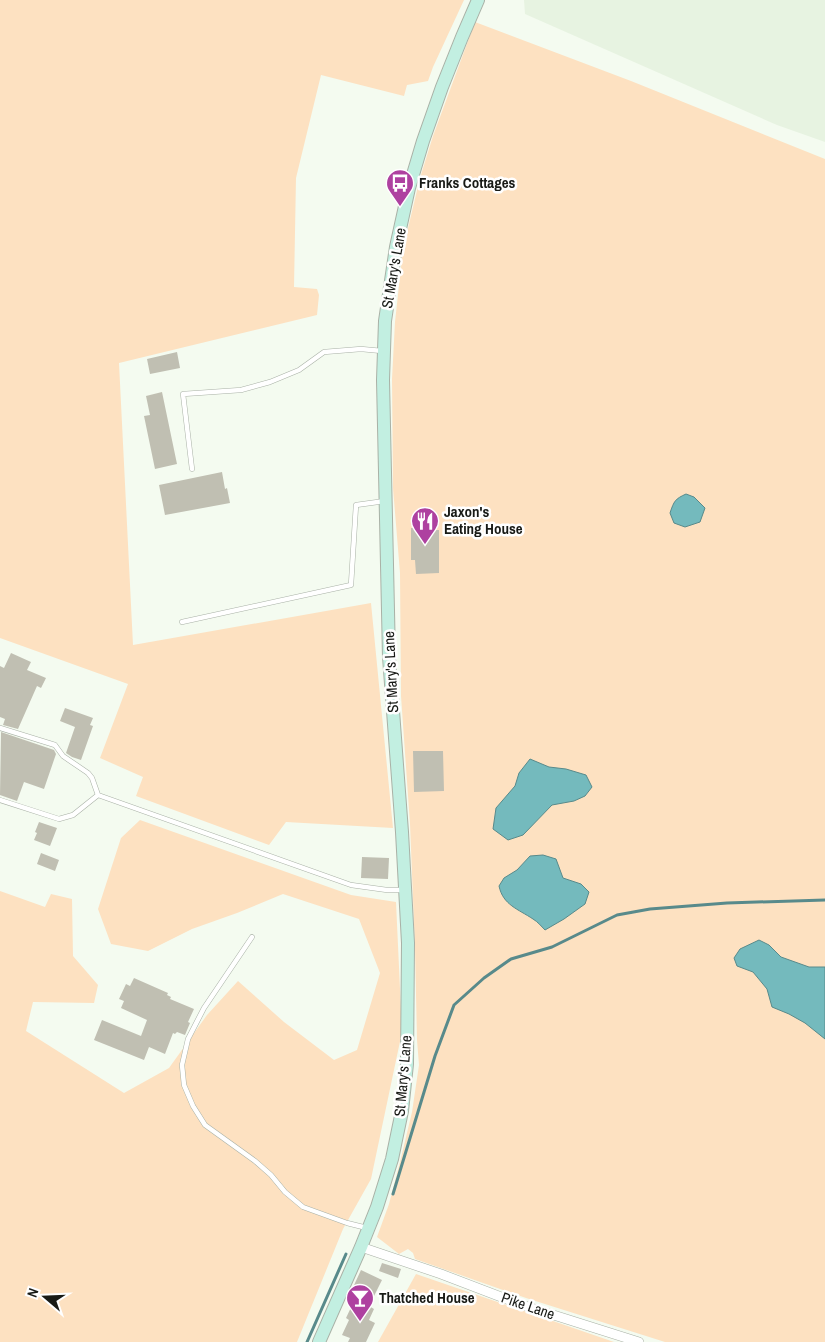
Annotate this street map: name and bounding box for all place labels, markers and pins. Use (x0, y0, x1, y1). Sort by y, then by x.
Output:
bus stop icon: Franks Cottages (385, 168, 415, 207)
place label: Franks Cottages (419, 172, 516, 193)
place label: Jaxon's Eating House (444, 501, 523, 539)
restaurant icon: Jaxon's Eating House (410, 506, 440, 545)
bar icon: Thatched House (345, 1283, 375, 1322)
place label: Thatched House (379, 1287, 475, 1308)

